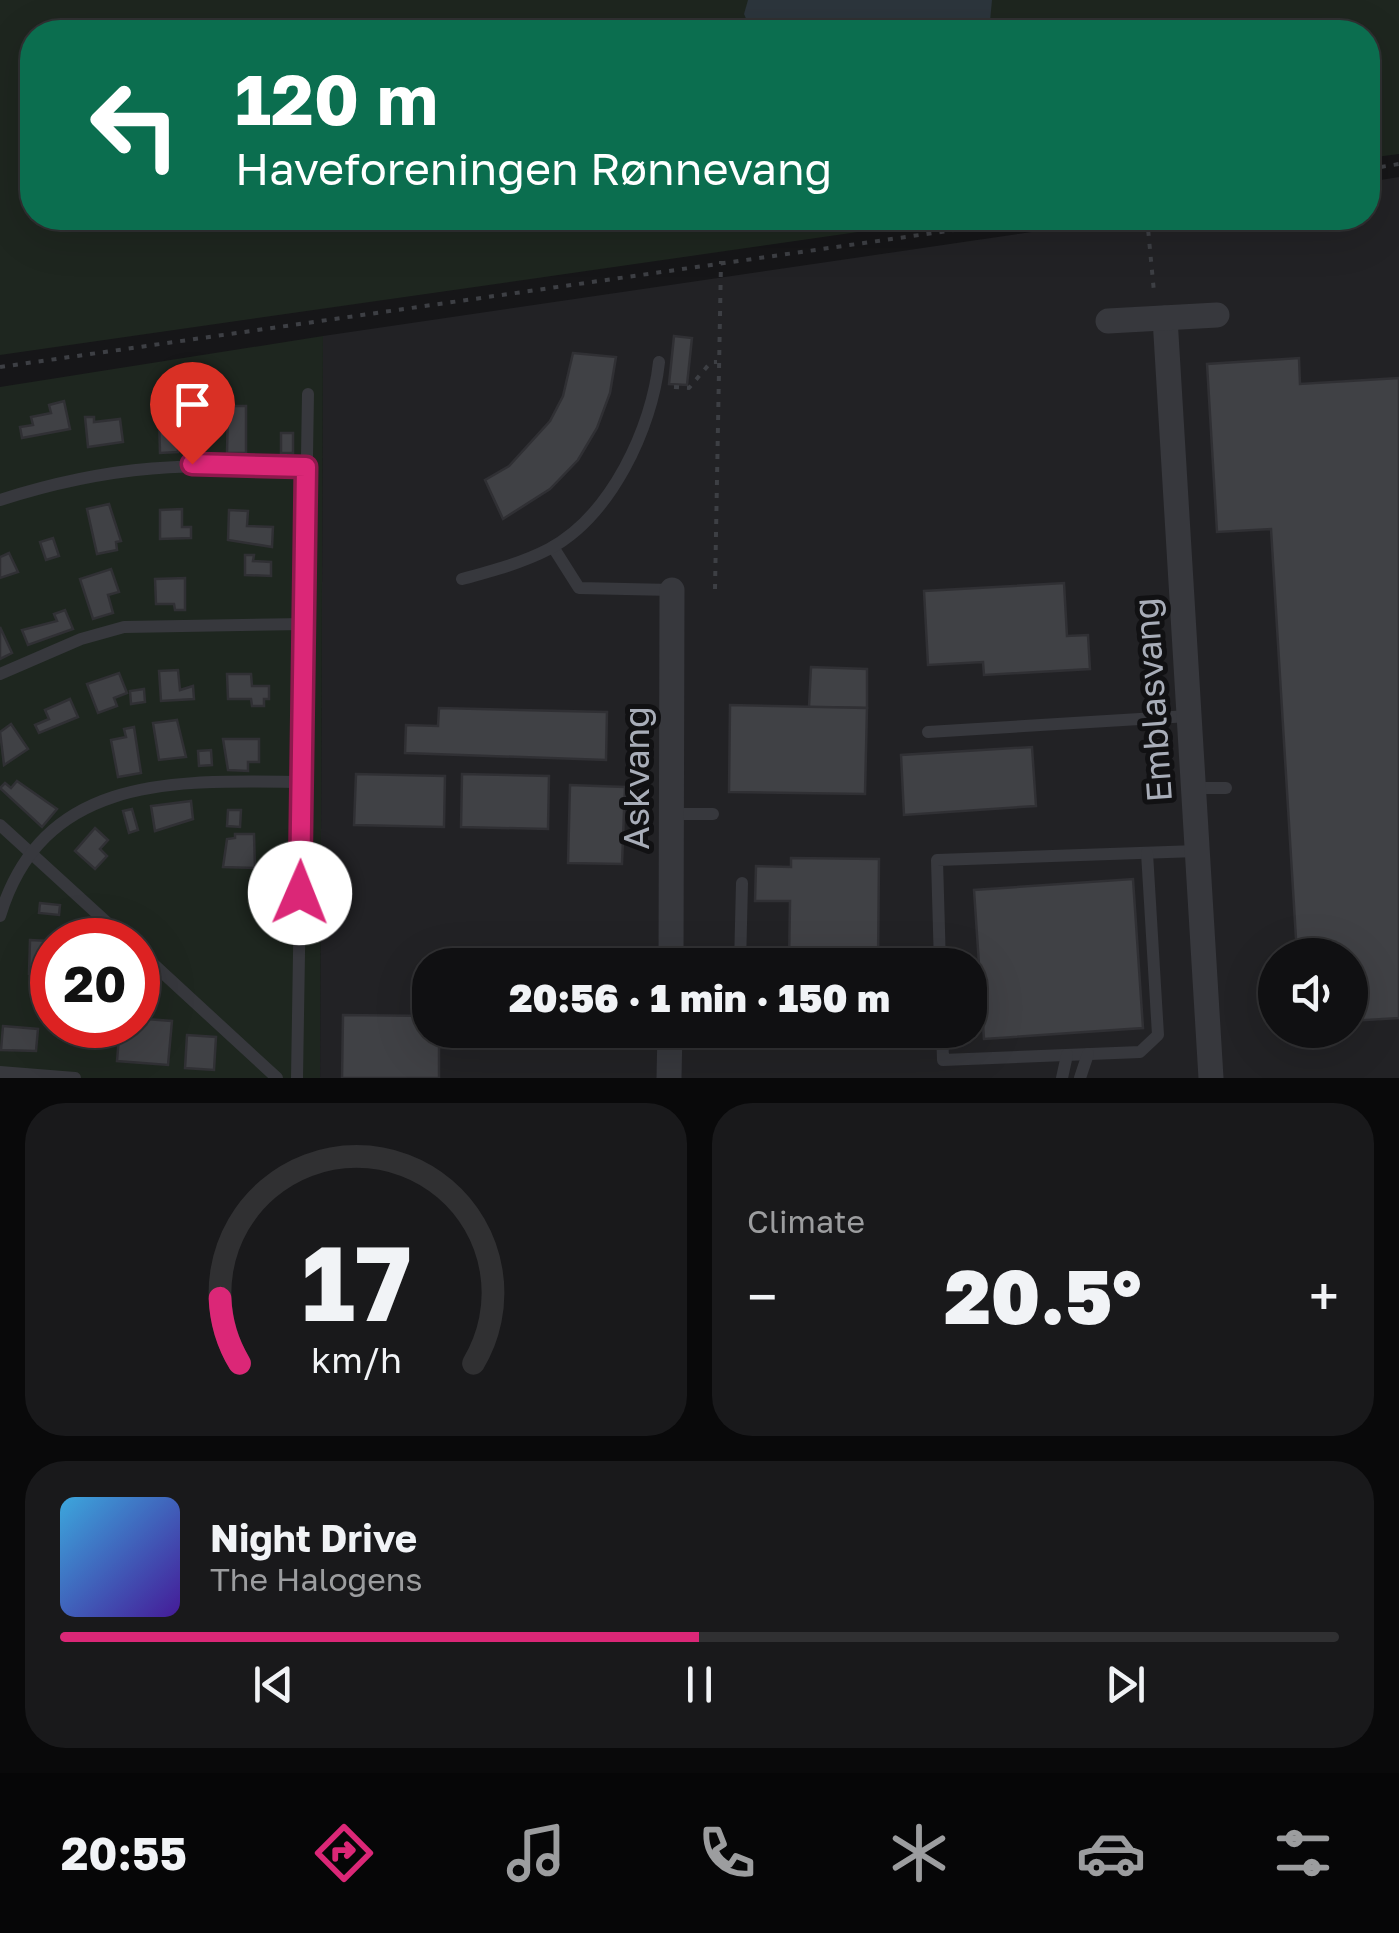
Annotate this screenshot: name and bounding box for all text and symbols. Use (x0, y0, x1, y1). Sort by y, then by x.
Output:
text: 120 m (235, 56, 438, 140)
icon: left (70, 60, 200, 190)
text: Haveforeningen Rønnevang (235, 141, 832, 195)
pin (150, 362, 235, 465)
icon: arrive (165, 377, 220, 432)
street label: Emblasvang (1124, 596, 1180, 804)
street label: Askvang (615, 706, 657, 850)
position arrow (248, 841, 352, 945)
speed limit sign: 20 (30, 918, 160, 1048)
map controls (1258, 938, 1368, 1048)
button: sound (1258, 938, 1368, 1048)
text: 20:56 · 1 min · 150 m (509, 975, 890, 1020)
text: Climate (747, 1202, 865, 1240)
text: 17 (301, 1219, 411, 1344)
text: 20.5° (944, 1250, 1142, 1341)
text: − (747, 1263, 777, 1329)
text: + (1309, 1263, 1339, 1329)
text: km/h (311, 1338, 401, 1381)
text: Night Drive (210, 1515, 417, 1560)
text: The Halogens (210, 1560, 422, 1598)
icon: previous (246, 1657, 301, 1712)
icon: pause (672, 1657, 727, 1712)
icon: next (1098, 1657, 1153, 1712)
icon: directions (309, 1818, 379, 1888)
icon: music (501, 1818, 571, 1888)
icon: phone (692, 1818, 762, 1888)
icon: climate (884, 1818, 954, 1888)
icon: car (1076, 1818, 1146, 1888)
icon: filters (1268, 1818, 1338, 1888)
text: 20:55 (61, 1826, 187, 1880)

